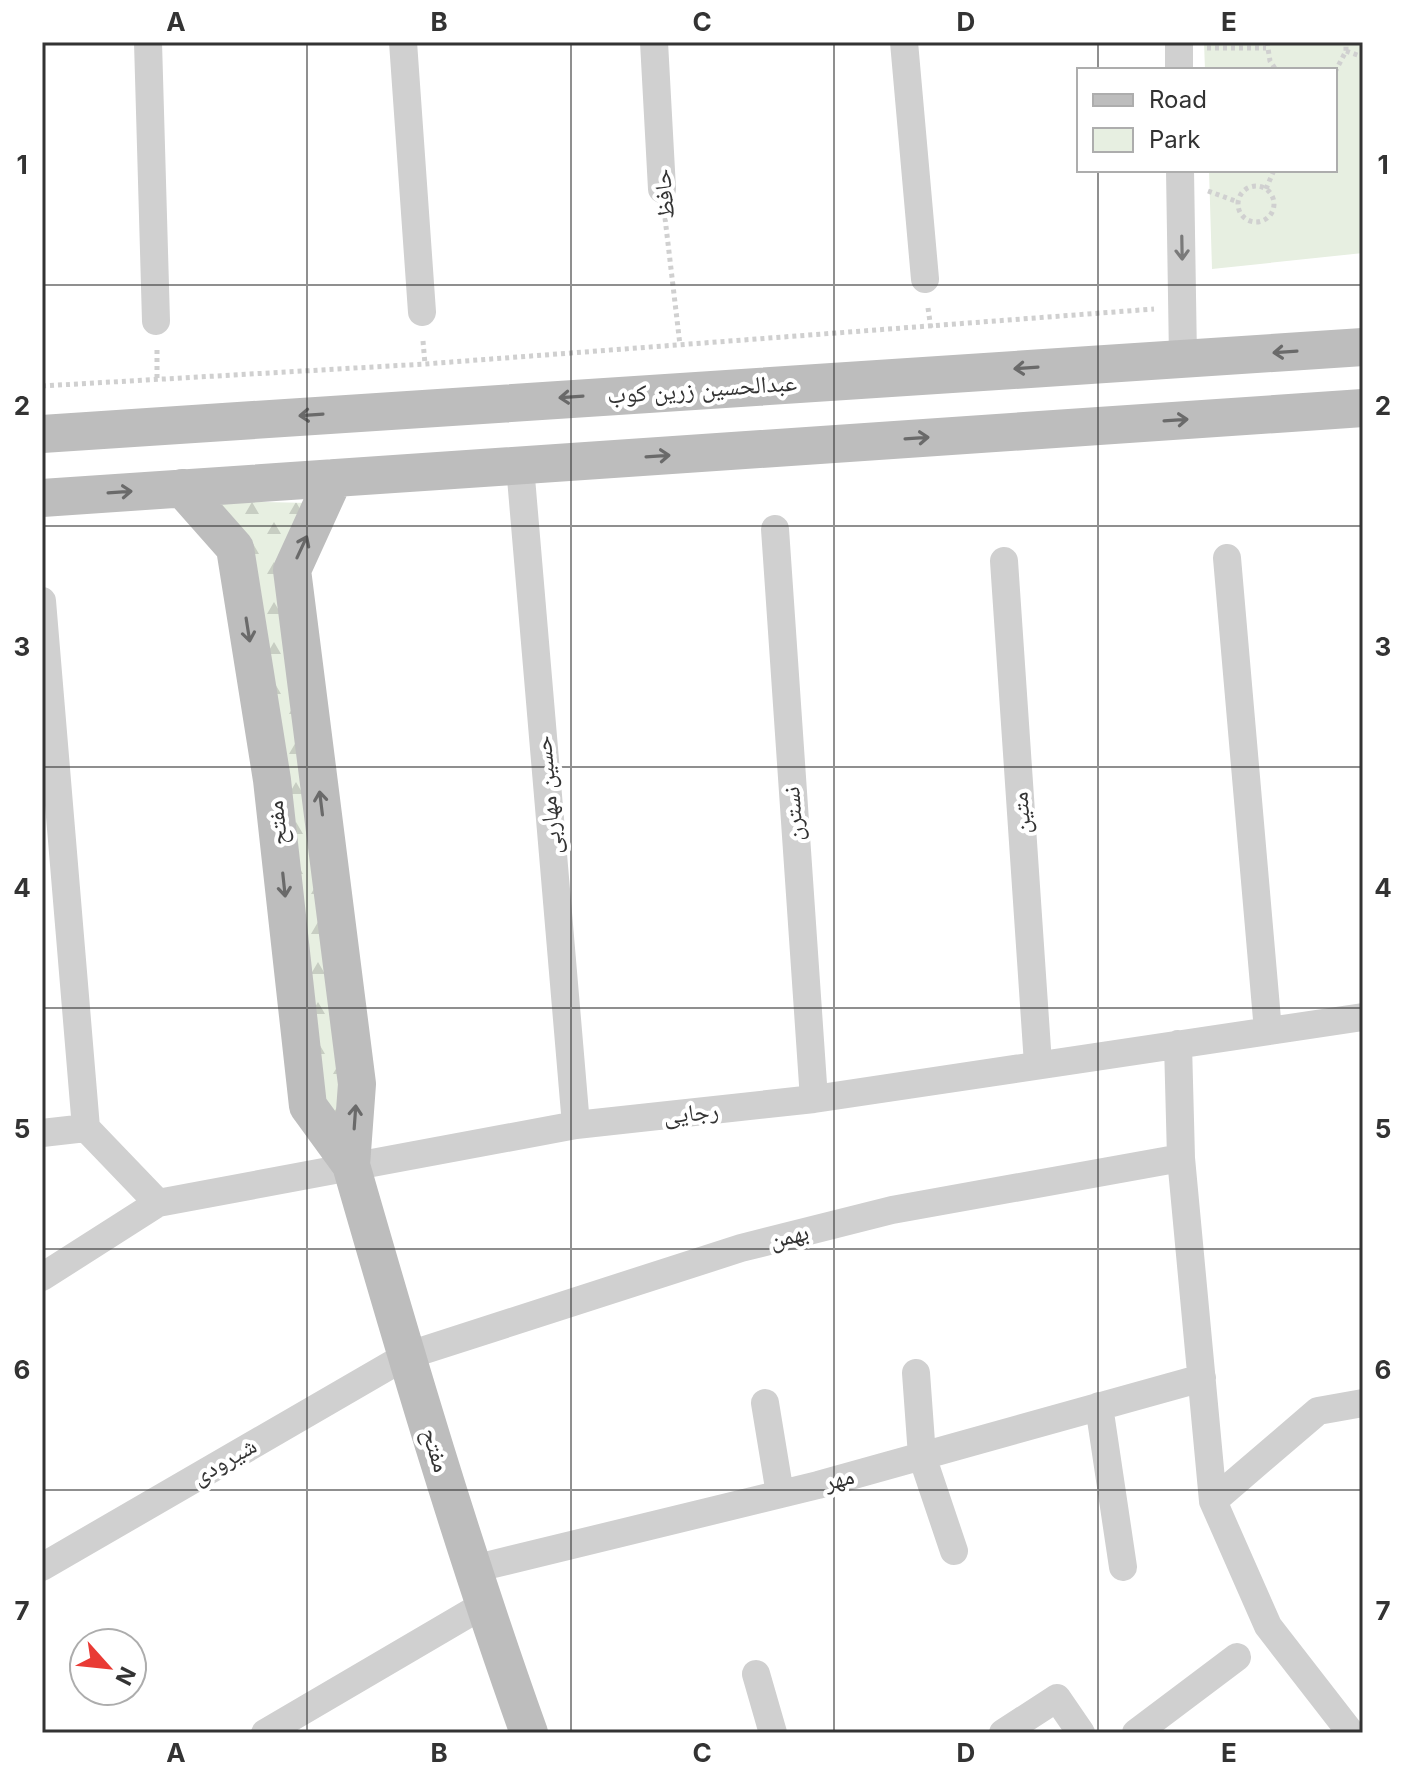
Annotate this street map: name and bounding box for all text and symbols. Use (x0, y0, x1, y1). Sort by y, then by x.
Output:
text: A (166, 6, 186, 37)
text: B (430, 6, 448, 37)
text: C (692, 6, 712, 37)
text: D (957, 6, 975, 37)
text: E (1221, 6, 1237, 37)
legend (1077, 68, 1337, 172)
text: Road (1149, 85, 1207, 114)
text: Park (1149, 125, 1200, 154)
text: 1 (16, 149, 28, 180)
text: 1 (1377, 149, 1389, 180)
street label: حافظ (647, 168, 680, 220)
one-way arrow (1174, 234, 1189, 261)
one-way arrow (1272, 345, 1299, 360)
one-way arrow (1013, 361, 1040, 376)
street label: عبدالحسین زرین کوب (606, 367, 798, 410)
text: 2 (14, 390, 30, 421)
one-way arrow (558, 390, 585, 405)
text: 2 (1375, 390, 1391, 421)
one-way arrow (298, 408, 325, 423)
one-way arrow (1162, 412, 1189, 427)
one-way arrow (903, 430, 930, 445)
one-way arrow (644, 448, 671, 463)
one-way arrow (106, 484, 133, 499)
one-way arrow (296, 536, 311, 560)
one-way arrow (241, 616, 256, 642)
text: 3 (14, 631, 30, 662)
text: 3 (1375, 631, 1391, 662)
street label: حسین مهاربی (528, 734, 567, 856)
street label: نسترن (776, 786, 809, 842)
one-way arrow (314, 790, 329, 817)
street label: متین (1005, 791, 1036, 835)
street label: مفتح (260, 799, 294, 847)
one-way arrow (276, 871, 291, 898)
text: 4 (13, 872, 31, 903)
text: 4 (1374, 872, 1392, 903)
street label: رجایی (662, 1095, 720, 1130)
one-way arrow (348, 1104, 363, 1131)
text: 5 (14, 1113, 30, 1144)
text: 5 (1375, 1113, 1391, 1144)
street label: بهمن (766, 1217, 812, 1254)
text: 6 (14, 1354, 30, 1385)
text: 6 (1375, 1354, 1391, 1385)
street label: مفتح (415, 1424, 457, 1476)
street label: شیرودی (186, 1430, 261, 1491)
street label: مهر (820, 1461, 857, 1497)
text: 7 (14, 1595, 30, 1626)
text: 7 (1375, 1595, 1391, 1626)
north arrow (68, 1627, 148, 1707)
text: N (110, 1663, 141, 1689)
text: A (166, 1737, 186, 1768)
text: B (430, 1737, 448, 1768)
text: C (692, 1737, 712, 1768)
text: D (957, 1737, 975, 1768)
text: E (1221, 1737, 1237, 1768)

